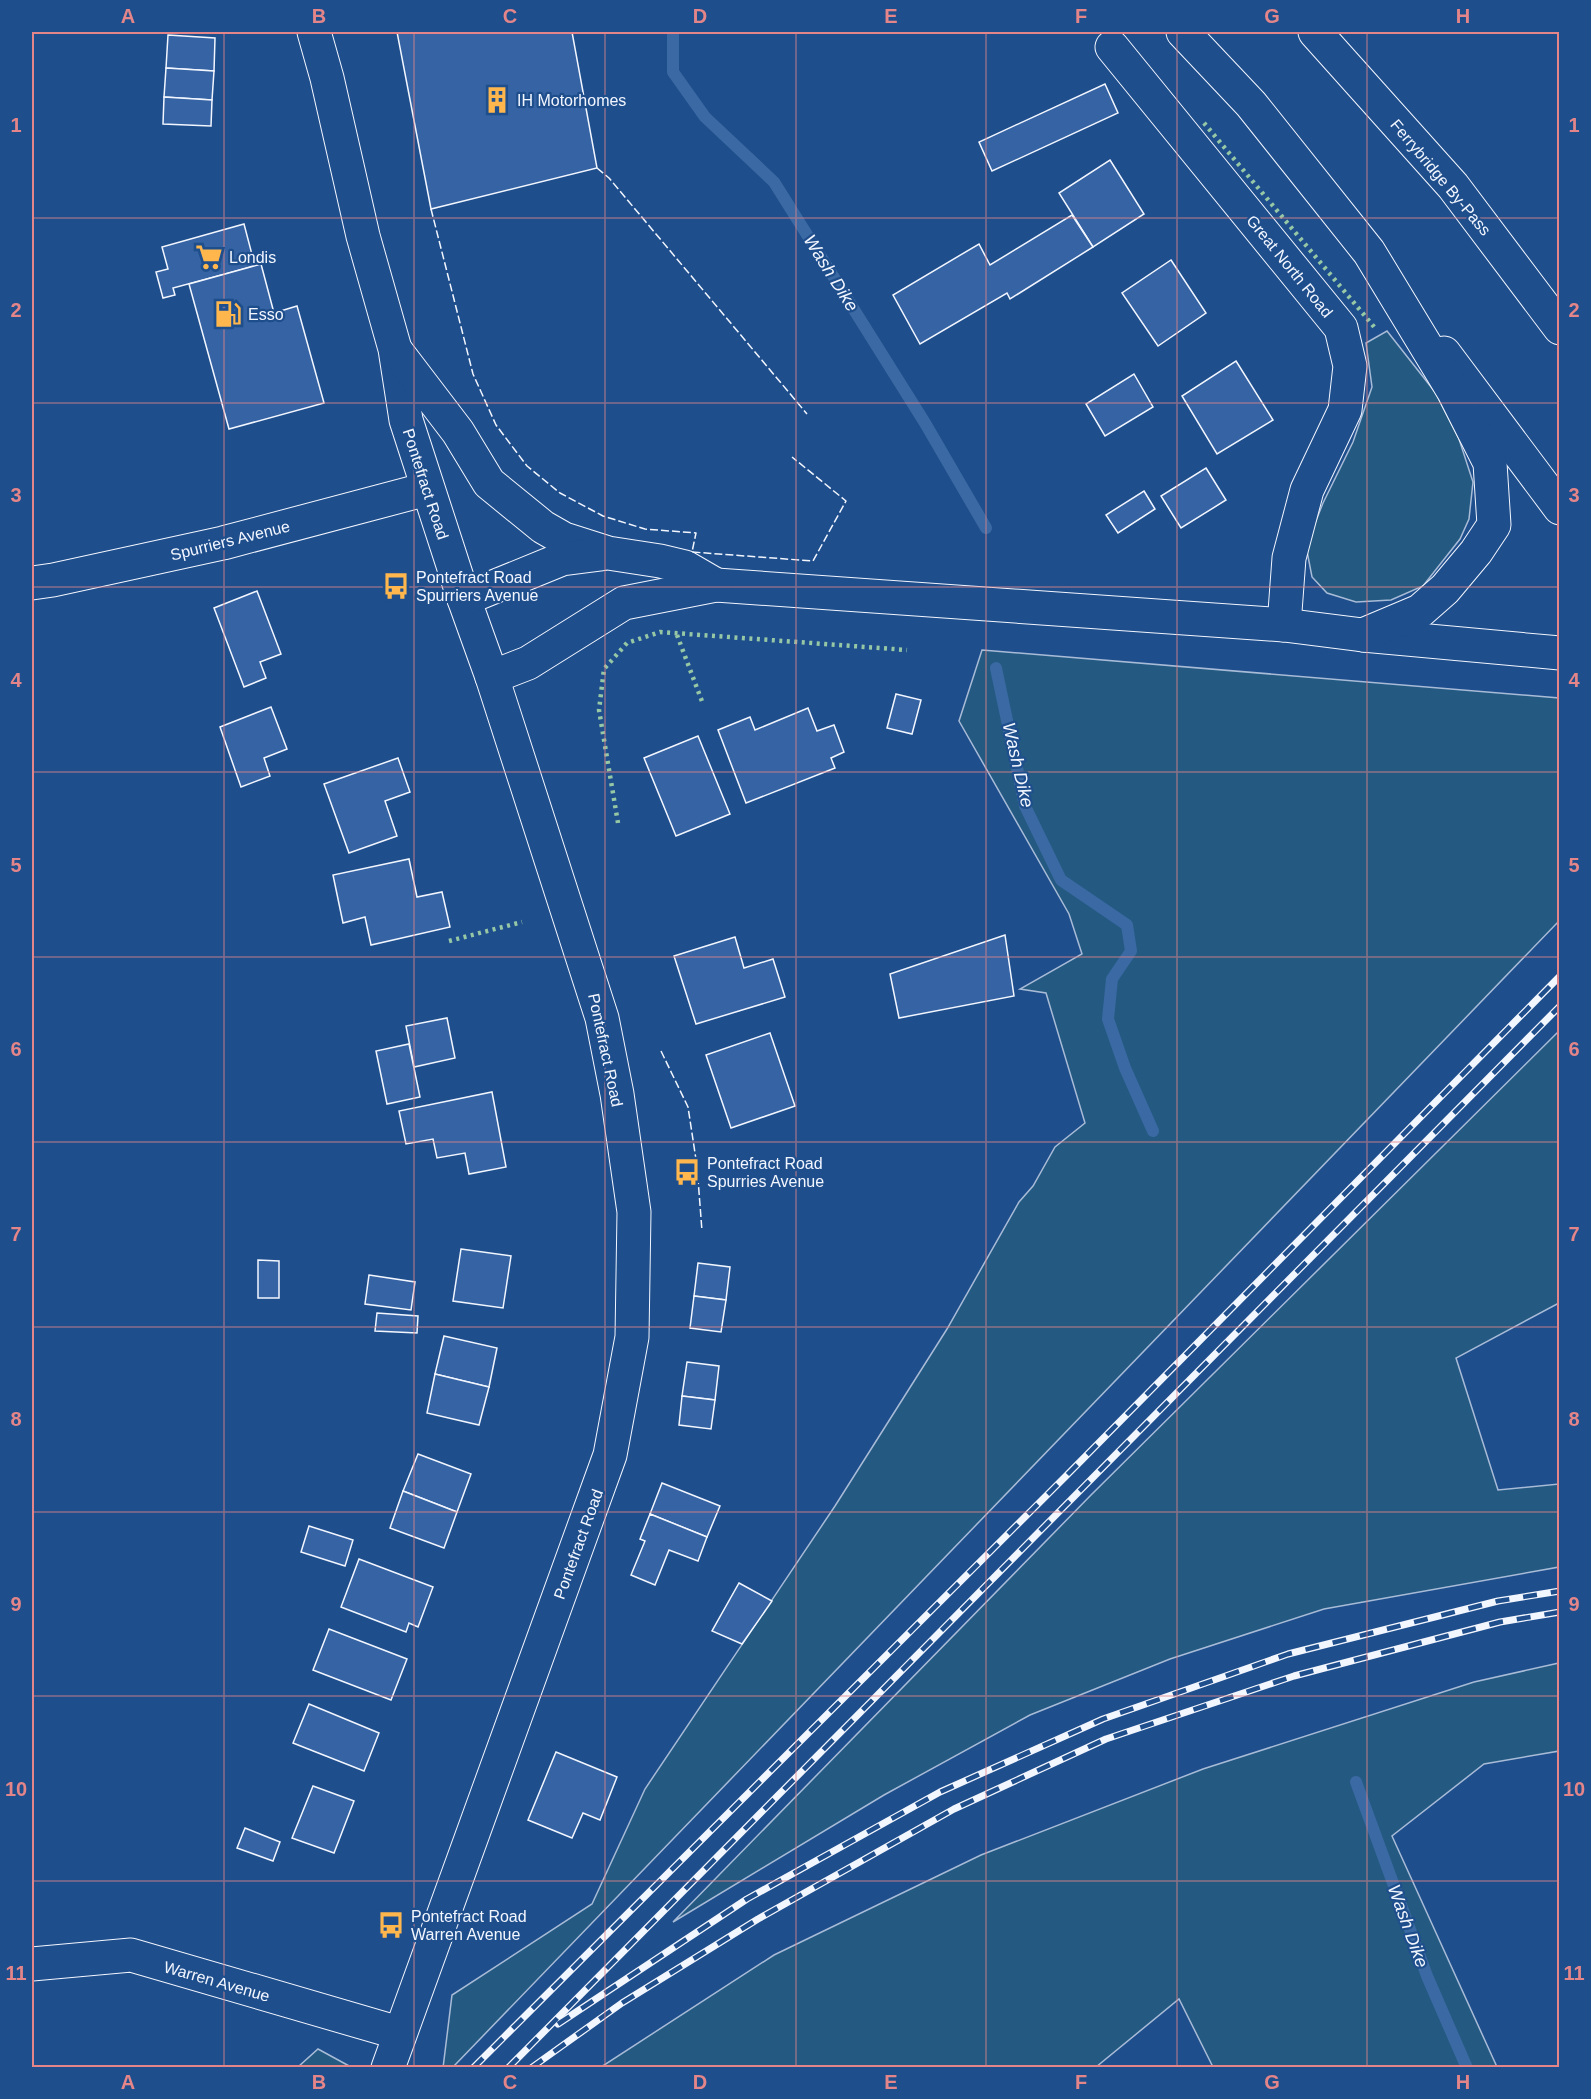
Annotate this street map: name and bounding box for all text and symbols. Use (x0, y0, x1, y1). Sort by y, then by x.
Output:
text: A (121, 5, 135, 27)
text: B (312, 5, 326, 27)
text: C (503, 5, 517, 27)
text: D (693, 5, 707, 27)
text: E (884, 5, 898, 27)
text: F (1075, 5, 1087, 27)
text: G (1264, 5, 1280, 27)
text: H (1456, 5, 1470, 27)
building icon: IH Motorhomes (482, 85, 512, 115)
place label: IH Motorhomes (517, 92, 626, 109)
text: 1 (10, 114, 22, 136)
text: 1 (1568, 114, 1580, 136)
street label: Ferrybridge By-Pass (1387, 116, 1494, 239)
street label: Great North Road (1243, 212, 1336, 321)
water label: Wash Dike (800, 231, 862, 315)
supermarket icon: Londis (194, 242, 224, 272)
place label: Londis (229, 249, 276, 266)
text: 2 (10, 299, 22, 321)
fuel station icon: Esso (213, 299, 243, 329)
text: 2 (1568, 299, 1580, 321)
place label: Esso (248, 306, 284, 323)
street label: Pontefract Road (400, 427, 451, 542)
text: 3 (10, 484, 22, 506)
text: 3 (1568, 484, 1580, 506)
street label: Spurriers Avenue (169, 517, 292, 564)
place label: Pontefract Road Spurriers Avenue (416, 569, 539, 604)
bus stop icon: Pontefract Road Spurriers Avenue (381, 571, 411, 601)
text: 4 (10, 669, 22, 691)
text: 4 (1568, 669, 1580, 691)
water label: Wash Dike (999, 721, 1037, 809)
text: 5 (10, 854, 22, 876)
text: 5 (1568, 854, 1580, 876)
street label: Pontefract Road (585, 992, 626, 1108)
text: 6 (10, 1038, 22, 1060)
text: 6 (1568, 1038, 1580, 1060)
place label: Pontefract Road Spurries Avenue (707, 1155, 824, 1190)
bus stop icon: Pontefract Road Spurries Avenue (672, 1157, 702, 1187)
text: 7 (10, 1223, 22, 1245)
text: 7 (1568, 1223, 1580, 1245)
text: 8 (10, 1408, 22, 1430)
text: 8 (1568, 1408, 1580, 1430)
street label: Pontefract Road (551, 1487, 606, 1601)
text: 9 (10, 1593, 22, 1615)
text: 9 (1568, 1593, 1580, 1615)
text: 10 (5, 1778, 27, 1800)
text: 10 (1563, 1778, 1585, 1800)
water label: Wash Dike (1384, 1882, 1432, 1970)
place label: Pontefract Road Warren Avenue (411, 1908, 527, 1943)
bus stop icon: Pontefract Road Warren Avenue (376, 1910, 406, 1940)
street label: Warren Avenue (162, 1958, 272, 2005)
text: 11 (5, 1962, 27, 1984)
text: 11 (1563, 1962, 1585, 1984)
text: A (121, 2071, 135, 2093)
text: B (312, 2071, 326, 2093)
text: C (503, 2071, 517, 2093)
text: D (693, 2071, 707, 2093)
text: E (884, 2071, 898, 2093)
text: F (1075, 2071, 1087, 2093)
text: G (1264, 2071, 1280, 2093)
text: H (1456, 2071, 1470, 2093)

